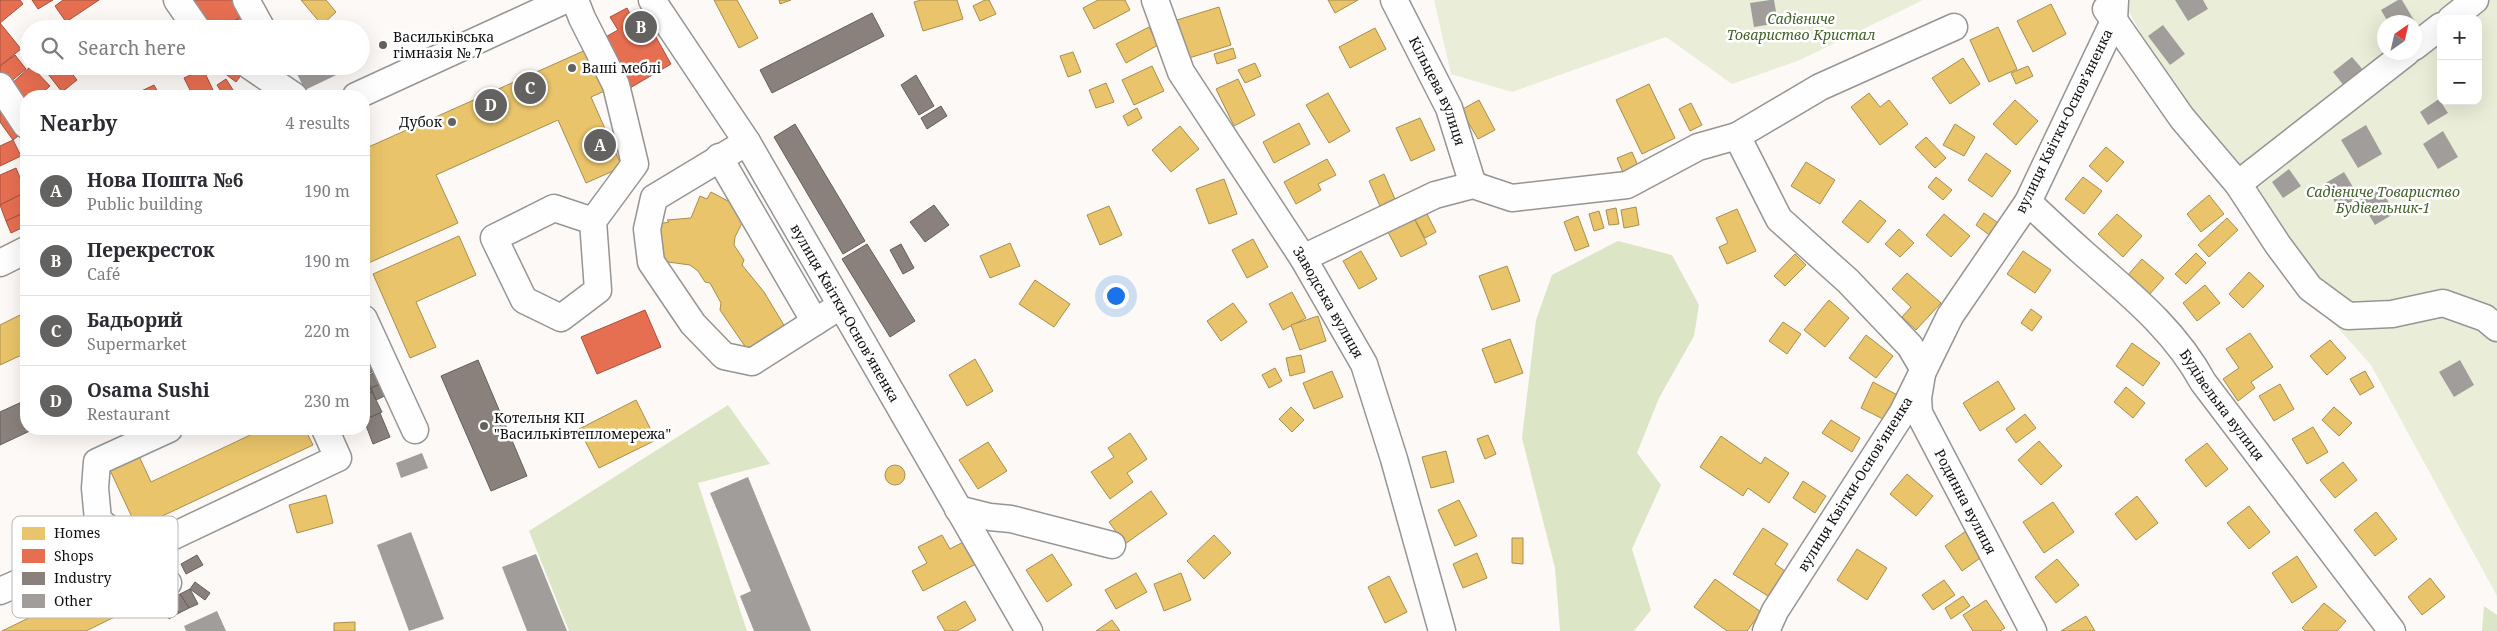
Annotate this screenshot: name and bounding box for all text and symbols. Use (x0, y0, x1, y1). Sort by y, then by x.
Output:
pin: B (625, 8, 657, 46)
park label: Садівниче Товариство Кристал (1727, 9, 1875, 44)
north arrow (2377, 15, 2422, 60)
map controls (2437, 15, 2482, 105)
button: + (2437, 15, 2482, 60)
search box (20, 20, 370, 75)
street label: вулиця Квітки-Основʼяненка (2011, 25, 2117, 216)
place label: Васильківська гімназія № 7 (393, 27, 494, 62)
street label: Кільцева вулиця (1405, 33, 1470, 148)
icon: search (38, 34, 66, 62)
text: Search here (78, 35, 186, 61)
marker: Васильківська гімназія № 7 (377, 39, 389, 51)
place label: Ваші меблі (582, 58, 662, 77)
button: − (2437, 60, 2482, 105)
marker: Ваші меблі (566, 62, 578, 74)
pin: C (514, 69, 546, 107)
pin: D (475, 86, 507, 124)
text: Nearby (40, 109, 118, 137)
text: 4 results (286, 112, 350, 134)
place label: Дубок (399, 112, 443, 131)
marker: Дубок (446, 116, 458, 128)
pin: A (584, 126, 616, 164)
text: Нова Пошта №6 (87, 167, 243, 193)
text: A (50, 180, 62, 202)
text: 190 m (304, 180, 350, 202)
park label: Садівниче Товариство Будівельник-1 (2306, 182, 2460, 217)
text: Public building (87, 193, 203, 215)
street label: вулиця Квітки-Основʼяненка (786, 220, 904, 405)
text: Перекресток (87, 237, 215, 263)
street label: Заводська вулиця (1289, 242, 1369, 361)
text: B (51, 250, 61, 272)
text: 190 m (304, 250, 350, 272)
text: Café (87, 263, 120, 285)
your location (1103, 283, 1129, 309)
text: Бадьорий (87, 307, 183, 333)
text: C (51, 320, 61, 342)
text: 220 m (304, 320, 350, 342)
text: Supermarket (87, 333, 187, 355)
street label: Будівельна вулиця (2176, 345, 2269, 464)
text: Osama Sushi (87, 377, 210, 403)
text: D (50, 390, 62, 412)
text: 230 m (304, 390, 350, 412)
street label: вулиця Квітки-Основʼяненка (1793, 393, 1916, 575)
text: Restaurant (87, 403, 170, 425)
place label: Котельня КП "Васильківтепломережа" (494, 408, 671, 443)
marker: Котельня КП "Васильківтепломережа" (478, 420, 490, 432)
street label: Родинна вулиця (1931, 446, 2001, 557)
legend (12, 516, 178, 618)
text: Homes (54, 523, 100, 542)
text: Shops (54, 546, 94, 565)
text: Industry (54, 568, 111, 587)
text: Other (54, 591, 93, 610)

